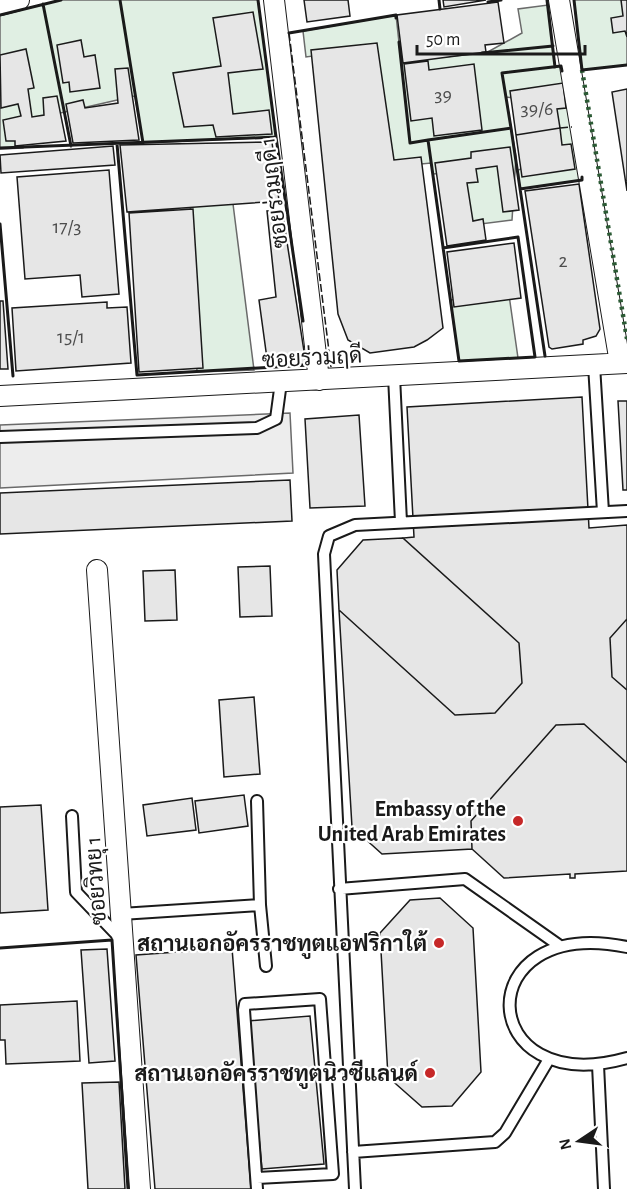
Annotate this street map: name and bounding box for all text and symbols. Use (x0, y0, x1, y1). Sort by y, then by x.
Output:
scale bar (417, 18, 585, 56)
text: 50 m (426, 31, 460, 49)
house number: 39 (434, 85, 452, 105)
house number: 39/6 (521, 99, 553, 119)
street label: ซอยร่วมฤดี 1 (253, 136, 294, 250)
house number: 17/3 (52, 217, 82, 237)
house number: 2 (558, 251, 568, 271)
house number: 15/1 (57, 327, 85, 347)
street label: ซอยร่วมฤดี (261, 341, 363, 374)
place label: Embassy of the United Arab Emirates (318, 798, 506, 845)
marker: Embassy of the United Arab Emirates (511, 814, 525, 828)
street label: ซอยวิทยุ 1 (79, 836, 114, 926)
place label: สถานเอกอัครราชทูตแอฟริกาใต้ (137, 929, 428, 959)
marker: สถานเอกอัครราชทูตแอฟริกาใต้ (432, 936, 446, 950)
place label: สถานเอกอัครราชทูตนิวซีแลนด์ (134, 1059, 419, 1089)
marker: สถานเอกอัครราชทูตนิวซีแลนด์ (423, 1066, 437, 1080)
north arrow (549, 1111, 609, 1171)
text: N (556, 1137, 574, 1151)

